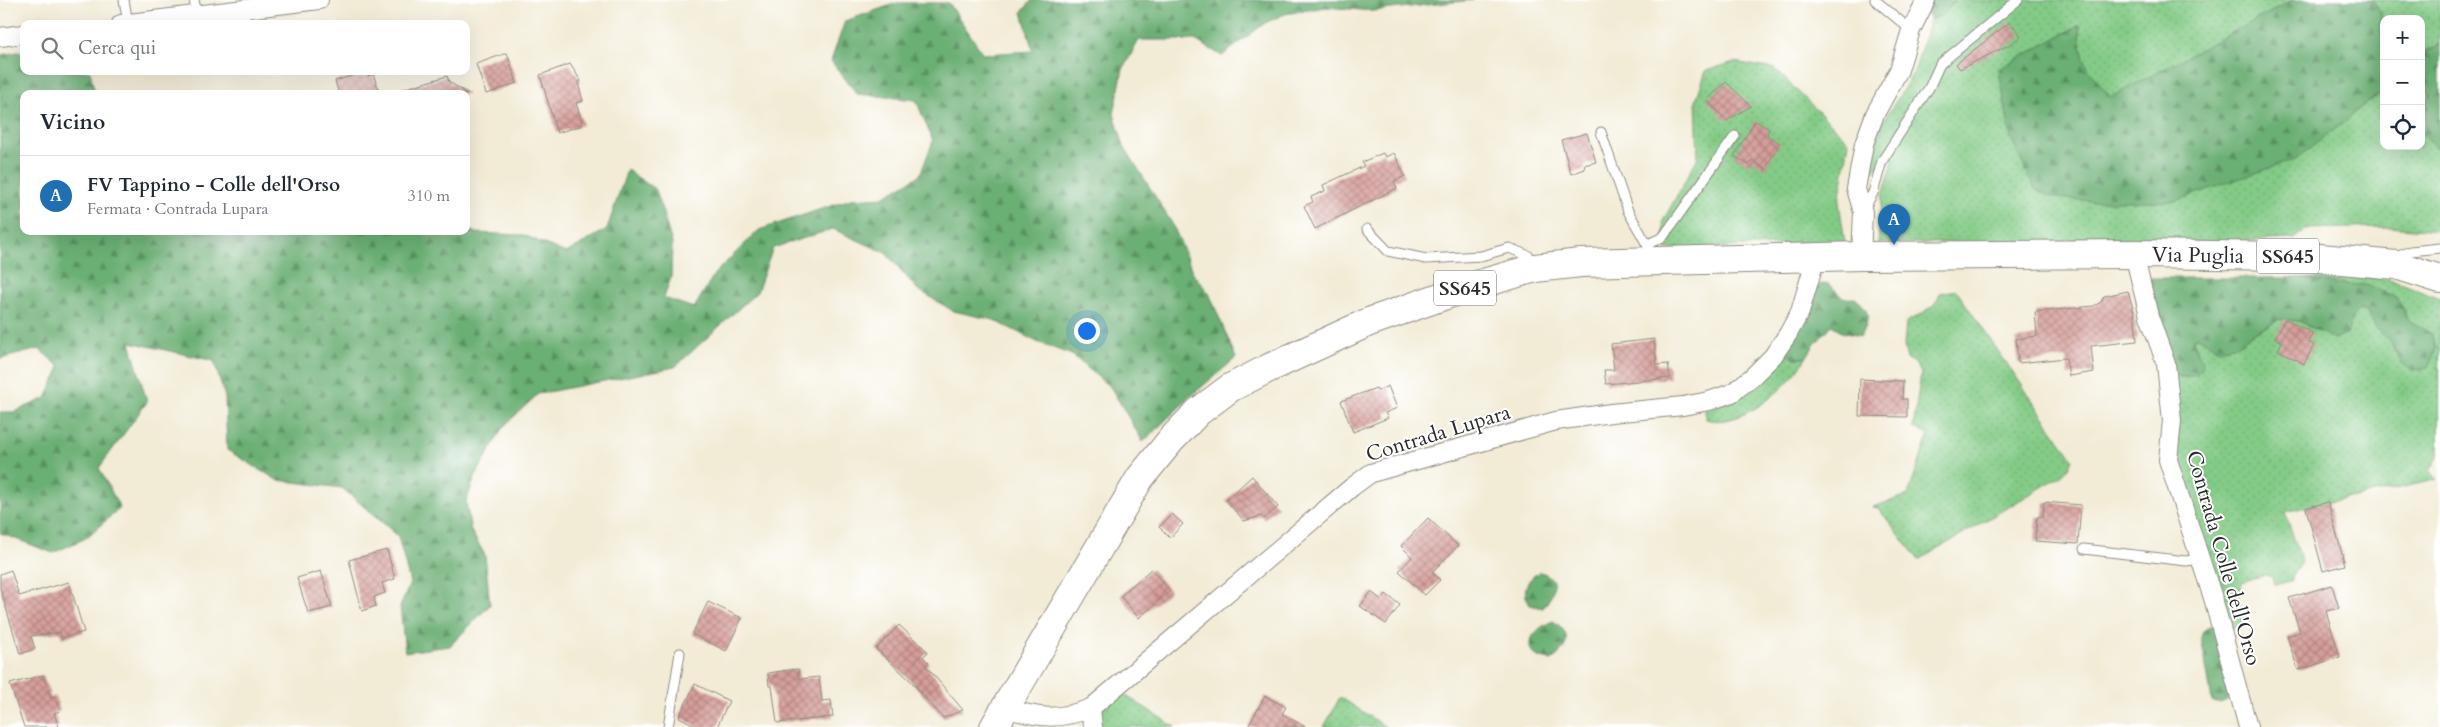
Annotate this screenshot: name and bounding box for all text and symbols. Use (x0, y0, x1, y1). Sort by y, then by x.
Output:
map controls (2380, 15, 2425, 150)
button: + (2380, 15, 2425, 60)
search box (20, 20, 470, 75)
icon: search (38, 34, 66, 62)
text: Cerca qui (78, 35, 156, 61)
button: − (2380, 60, 2425, 105)
button: locate (2380, 105, 2425, 150)
text: Vicino (40, 108, 105, 137)
text: FV Tappino - Colle dell'Orso (87, 172, 340, 198)
text: A (50, 185, 62, 207)
text: 310 m (408, 185, 450, 207)
text: Fermata · Contrada Lupara (87, 198, 268, 220)
pin: A (1878, 204, 1910, 245)
road number: SS645 (2257, 238, 2319, 274)
street label: Via Puglia (2152, 240, 2244, 271)
road number: SS645 (1434, 270, 1496, 306)
your location (1074, 318, 1100, 344)
street label: Contrada Lupara (1362, 398, 1514, 469)
street label: Contrada Colle dell'Orso (2179, 447, 2268, 669)

